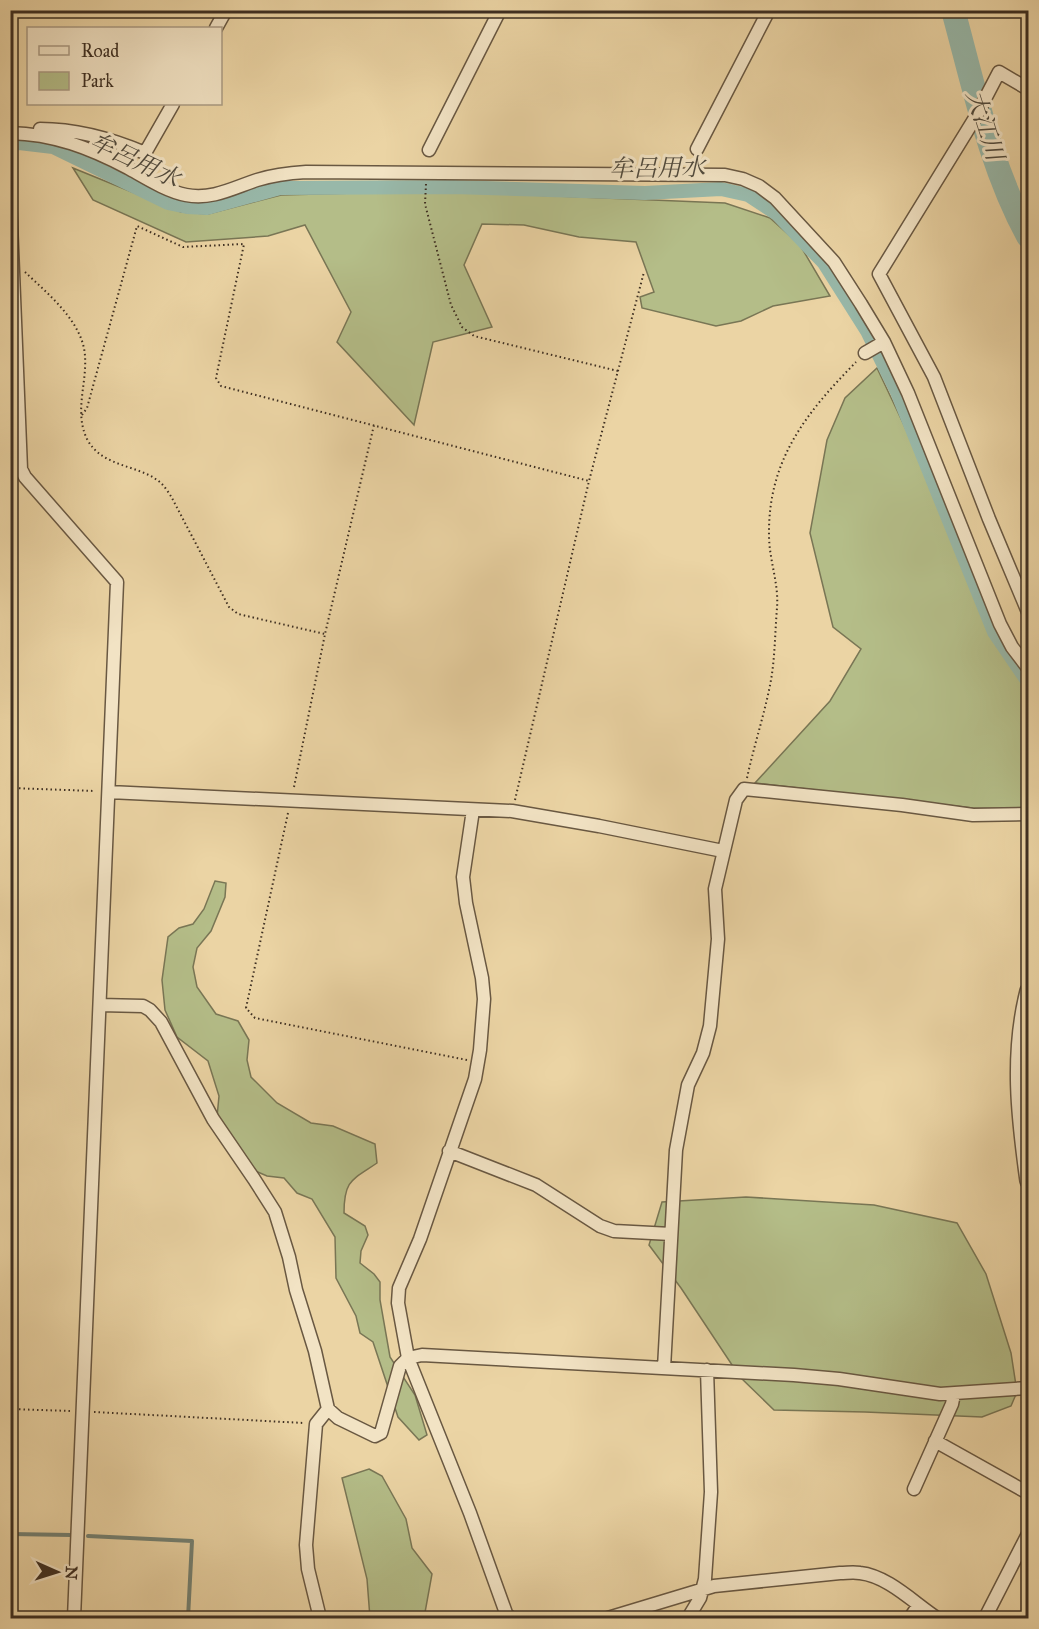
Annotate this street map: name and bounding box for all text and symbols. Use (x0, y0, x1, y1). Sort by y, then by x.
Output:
legend (27, 27, 222, 105)
text: Road (81, 40, 119, 62)
text: Park (81, 70, 114, 92)
water label: 大江川 (960, 86, 1011, 167)
water label: 牟呂用水 (85, 126, 187, 195)
water label: 牟呂用水 (609, 152, 707, 184)
north arrow (27, 1542, 87, 1602)
text: N (62, 1565, 81, 1580)

